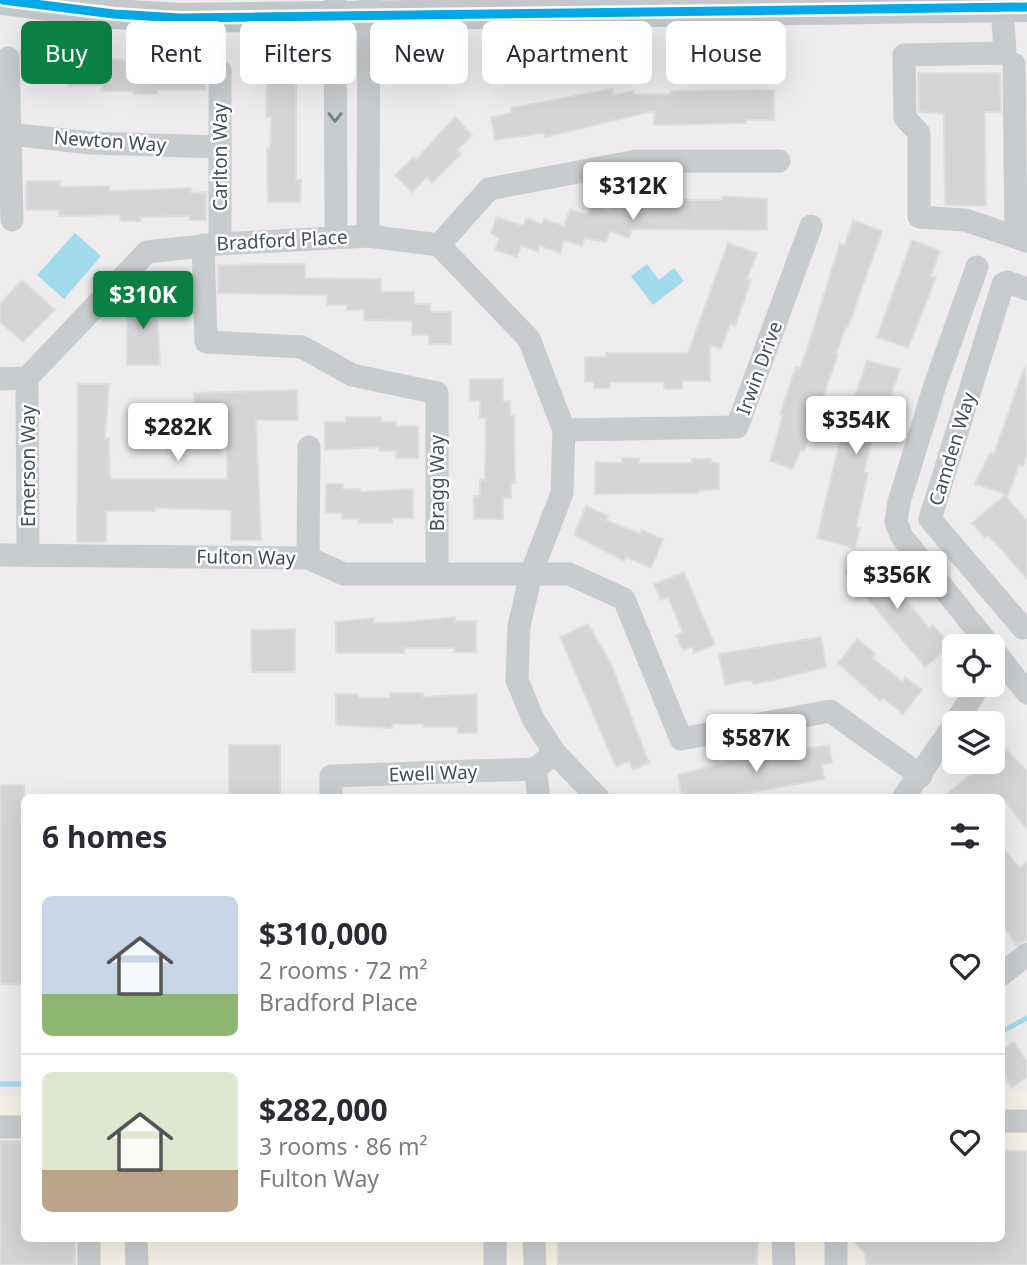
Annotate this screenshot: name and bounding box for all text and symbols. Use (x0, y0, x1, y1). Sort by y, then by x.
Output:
chip: Buy (21, 21, 112, 84)
chip: Rent (126, 21, 226, 84)
chip: Filters (240, 21, 356, 84)
chip: New (370, 21, 468, 84)
chip: Apartment (482, 21, 652, 84)
chip: House (666, 21, 786, 84)
street label: Carlton Way (207, 103, 233, 211)
one-way arrow (328, 112, 343, 123)
street label: Newton Way (53, 124, 167, 158)
pin: $312K (584, 162, 682, 222)
text: $312K (599, 169, 667, 201)
street label: Bradford Place (216, 224, 348, 256)
pin: $310K (94, 272, 192, 331)
text: $310K (109, 278, 177, 310)
street label: Irwin Drive (730, 318, 788, 418)
street label: Camden Way (922, 389, 982, 509)
pin: $354K (807, 396, 905, 456)
text: $354K (822, 403, 890, 435)
pin: $282K (129, 404, 227, 463)
street label: Emerson Way (15, 405, 41, 527)
text: $282K (144, 410, 212, 442)
street label: Bragg Way (424, 434, 450, 531)
street label: Fulton Way (196, 543, 296, 571)
pin: $356K (848, 552, 946, 611)
text: $356K (863, 558, 931, 590)
map controls (942, 634, 1005, 774)
button: locate (942, 634, 1005, 697)
button: layers (942, 711, 1005, 774)
pin: $587K (707, 714, 805, 774)
text: $587K (722, 721, 790, 753)
street label: Ewell Way (388, 758, 478, 788)
text: 6 homes (42, 816, 167, 857)
icon: filters (946, 817, 984, 855)
text: $310,000 (259, 913, 388, 954)
icon: home (98, 924, 182, 1008)
icon: heart (946, 947, 984, 985)
text: 2 rooms · 72 m² (259, 954, 428, 986)
text: Bradford Place (259, 986, 418, 1018)
text: $282,000 (259, 1089, 388, 1130)
icon: home (98, 1100, 182, 1184)
icon: heart (946, 1123, 984, 1161)
text: 3 rooms · 86 m² (259, 1130, 428, 1162)
text: Fulton Way (259, 1162, 379, 1194)

